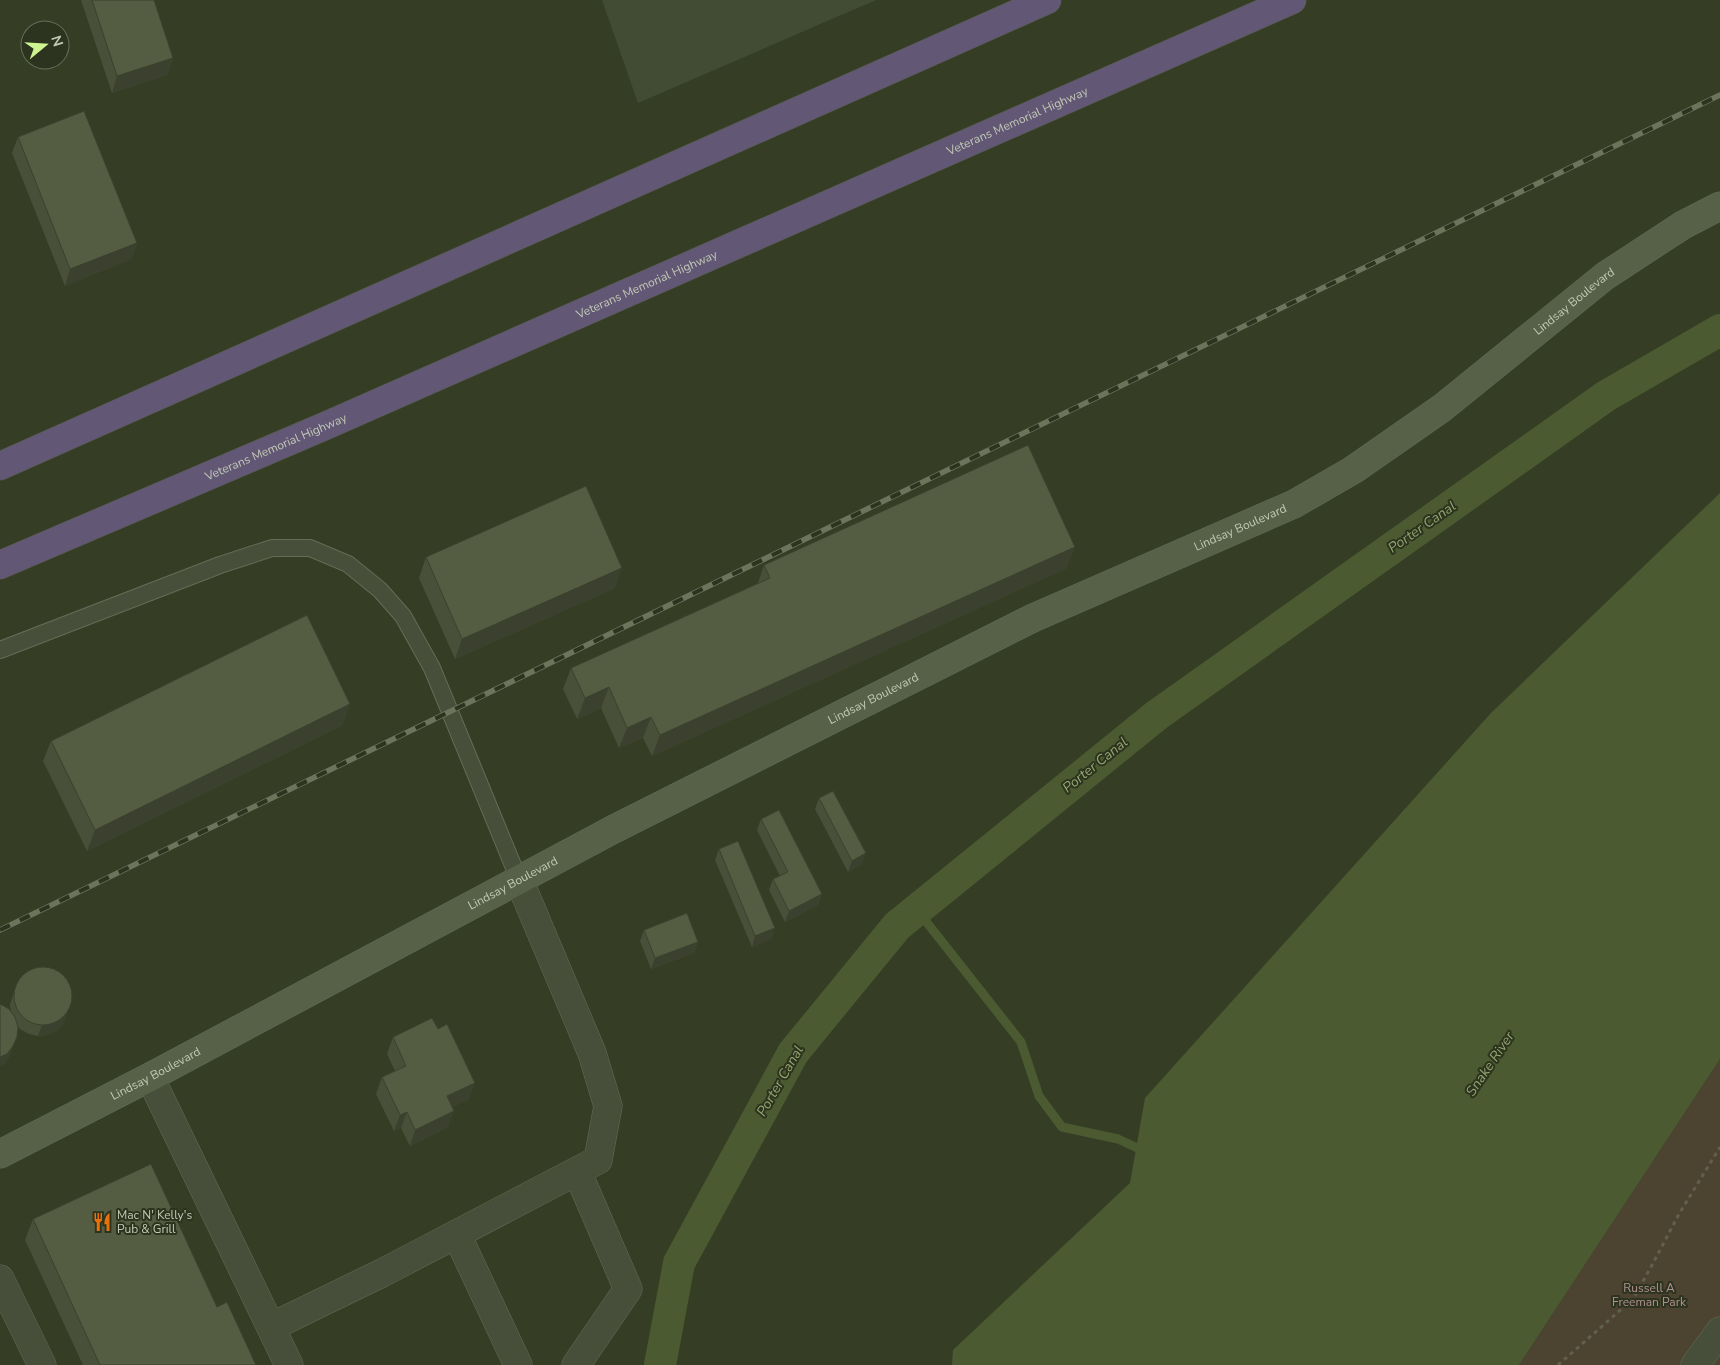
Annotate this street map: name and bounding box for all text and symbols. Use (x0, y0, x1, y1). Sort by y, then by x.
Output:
north arrow (20, 20, 70, 70)
text: N (46, 33, 68, 49)
street label: Veterans Memorial Highway (943, 83, 1091, 160)
street label: Veterans Memorial Highway (573, 246, 721, 323)
street label: Lindsay Boulevard (1530, 264, 1618, 339)
street label: Veterans Memorial Highway (202, 409, 350, 485)
water label: Porter Canal (1384, 497, 1460, 557)
street label: Lindsay Boulevard (1191, 500, 1289, 555)
street label: Lindsay Boulevard (825, 669, 921, 728)
water label: Porter Canal (1058, 733, 1132, 797)
street label: Lindsay Boulevard (465, 853, 560, 914)
water label: Snake River (1461, 1027, 1519, 1100)
water label: Porter Canal (752, 1042, 808, 1120)
street label: Lindsay Boulevard (108, 1043, 203, 1104)
place label: Mac N' Kelly's Pub & Grill (117, 1207, 192, 1237)
restaurant icon: Mac N' Kelly's Pub & Grill (91, 1211, 113, 1233)
park label: Russell A Freeman Park (1612, 1280, 1687, 1310)

